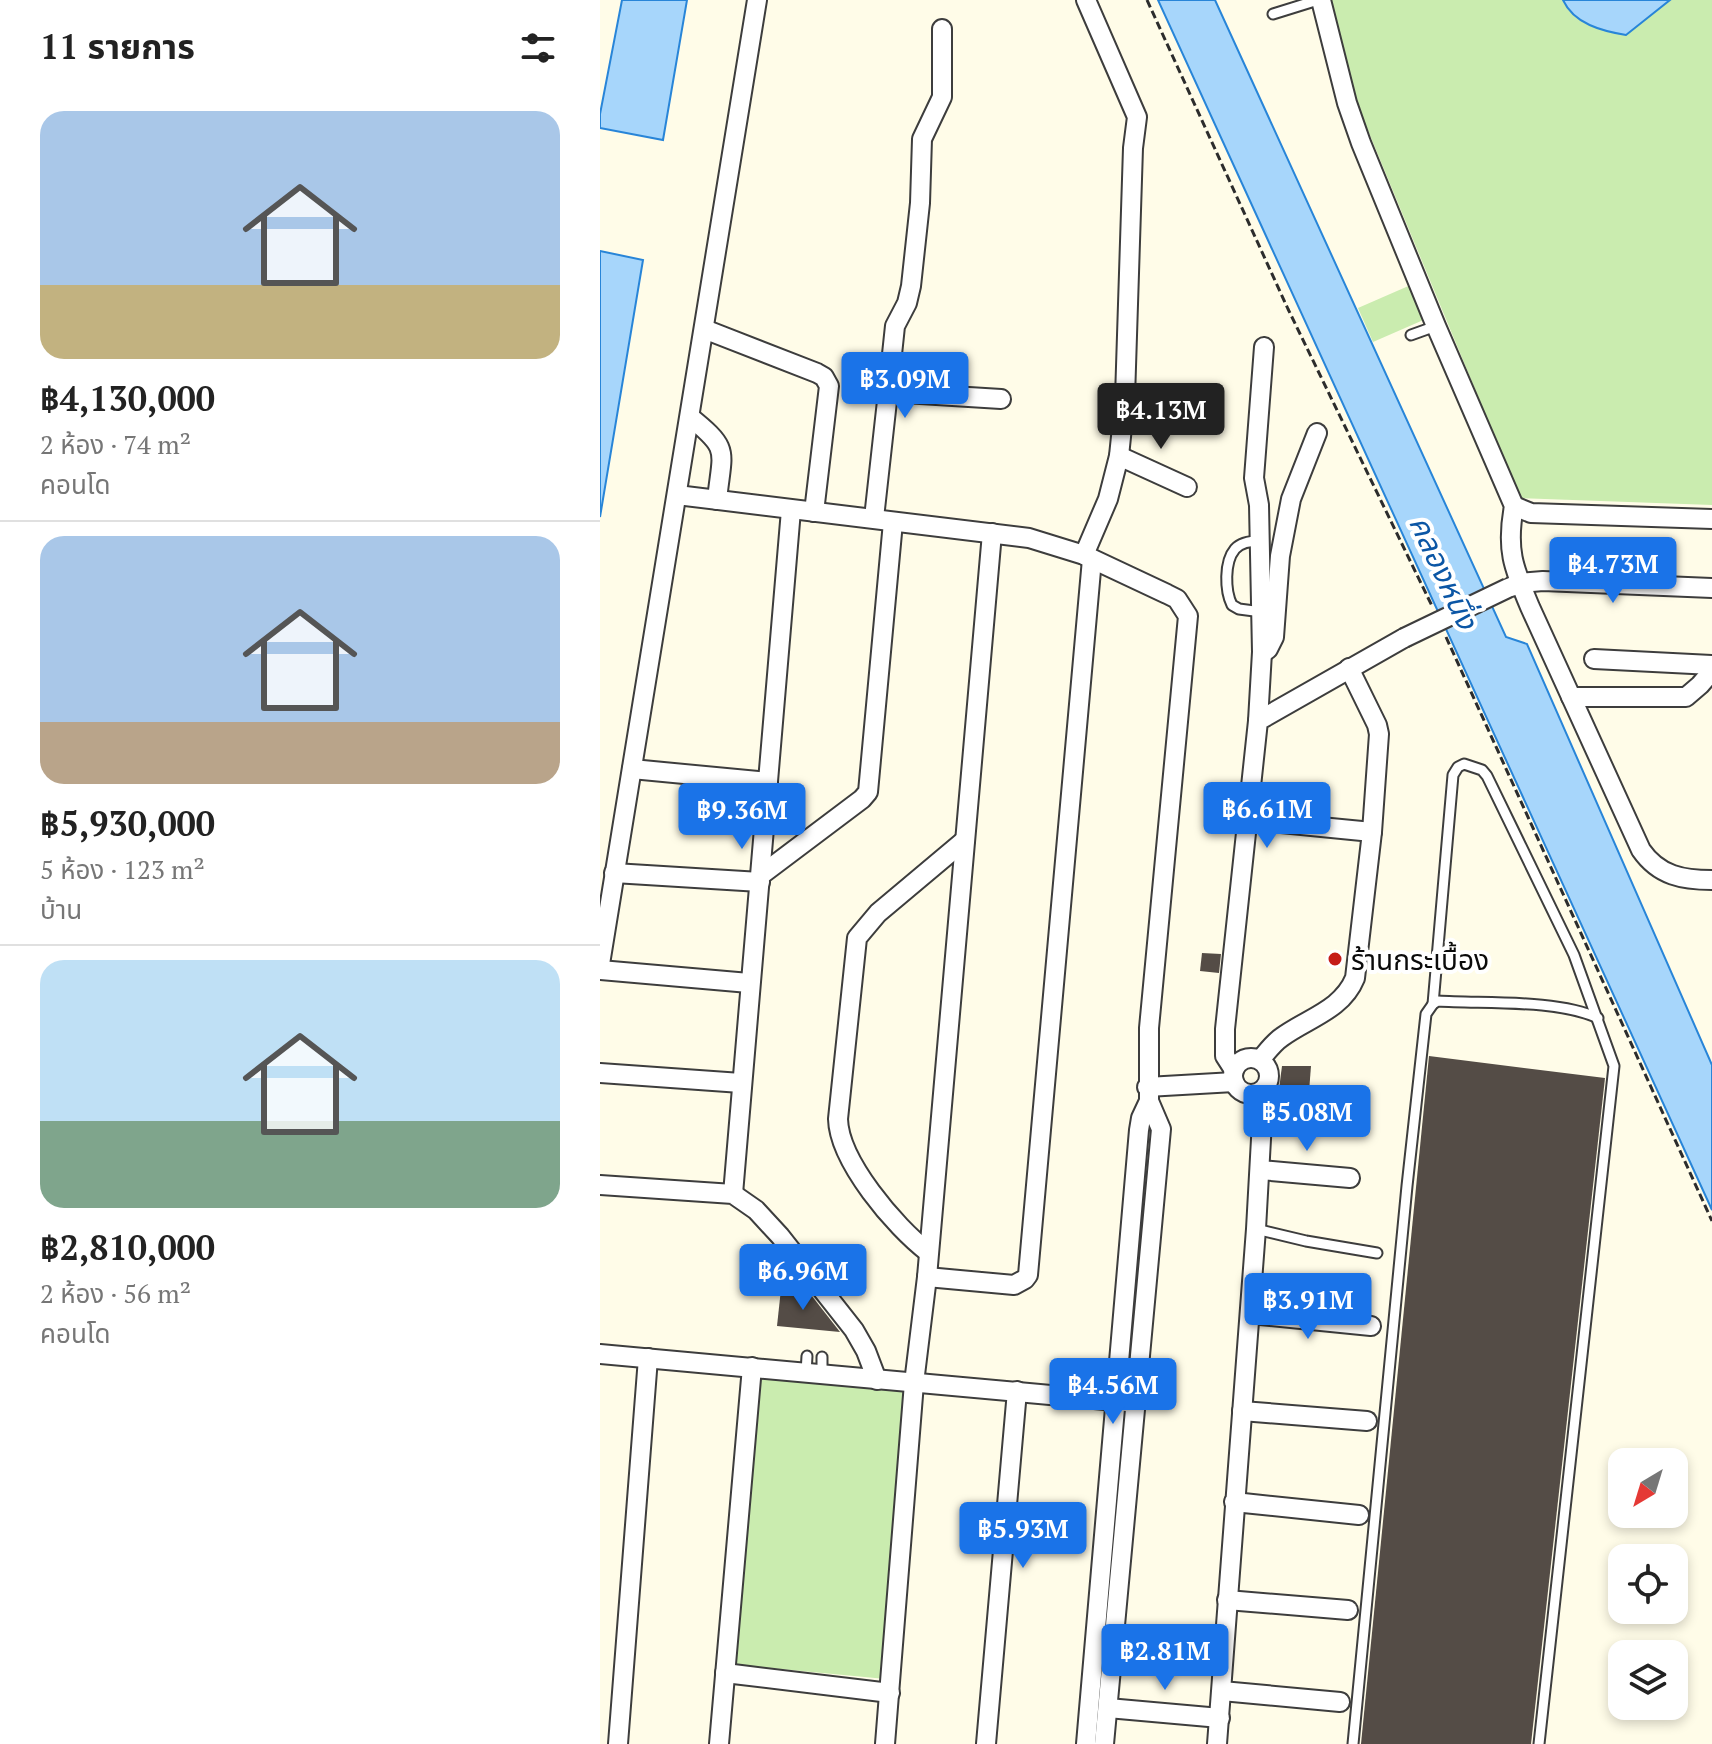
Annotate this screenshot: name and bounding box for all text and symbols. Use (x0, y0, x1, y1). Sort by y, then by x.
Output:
text: 11 รายการ (40, 24, 195, 69)
icon: filters (516, 26, 560, 70)
icon: home (228, 163, 372, 307)
pin: ฿3.09M (840, 352, 970, 420)
text: ฿3.09M (859, 361, 951, 395)
text: ฿4,130,000 (40, 376, 215, 421)
pin: ฿4.13M (1096, 383, 1226, 451)
text: ฿4.13M (1115, 392, 1207, 426)
text: 2 ห้อง · 74 m² (40, 427, 191, 461)
text: คอนโด (40, 467, 111, 501)
water label: คลองหนึ่ง (1400, 509, 1488, 637)
pin: ฿4.73M (1548, 537, 1678, 605)
text: ฿4.73M (1567, 546, 1659, 580)
icon: home (228, 588, 372, 732)
pin: ฿6.61M (1202, 782, 1332, 850)
pin: ฿9.36M (677, 783, 807, 851)
text: ฿6.61M (1221, 791, 1313, 825)
text: ฿9.36M (696, 792, 788, 826)
text: ฿5,930,000 (40, 801, 215, 846)
text: 5 ห้อง · 123 m² (40, 852, 205, 886)
text: บ้าน (40, 892, 82, 926)
place label: ร้านกระเบื้อง (1351, 941, 1489, 978)
marker: ร้านกระเบื้อง (1326, 950, 1344, 968)
icon: home (228, 1012, 372, 1156)
pin: ฿5.08M (1242, 1085, 1372, 1153)
text: ฿5.08M (1261, 1094, 1353, 1128)
text: ฿2,810,000 (40, 1225, 215, 1270)
pin: ฿6.96M (738, 1244, 868, 1312)
text: ฿6.96M (757, 1253, 849, 1287)
pin: ฿3.91M (1243, 1273, 1373, 1341)
text: 2 ห้อง · 56 m² (40, 1276, 191, 1310)
text: ฿3.91M (1262, 1282, 1354, 1316)
text: คอนโด (40, 1316, 111, 1350)
pin: ฿4.56M (1048, 1358, 1178, 1426)
text: ฿4.56M (1067, 1367, 1159, 1401)
north arrow (1608, 1448, 1688, 1528)
map controls (1608, 1448, 1688, 1720)
pin: ฿5.93M (958, 1502, 1088, 1570)
text: ฿5.93M (977, 1511, 1069, 1545)
button: locate (1608, 1544, 1688, 1624)
pin: ฿2.81M (1100, 1624, 1230, 1692)
text: ฿2.81M (1119, 1633, 1211, 1667)
button: layers (1608, 1640, 1688, 1720)

